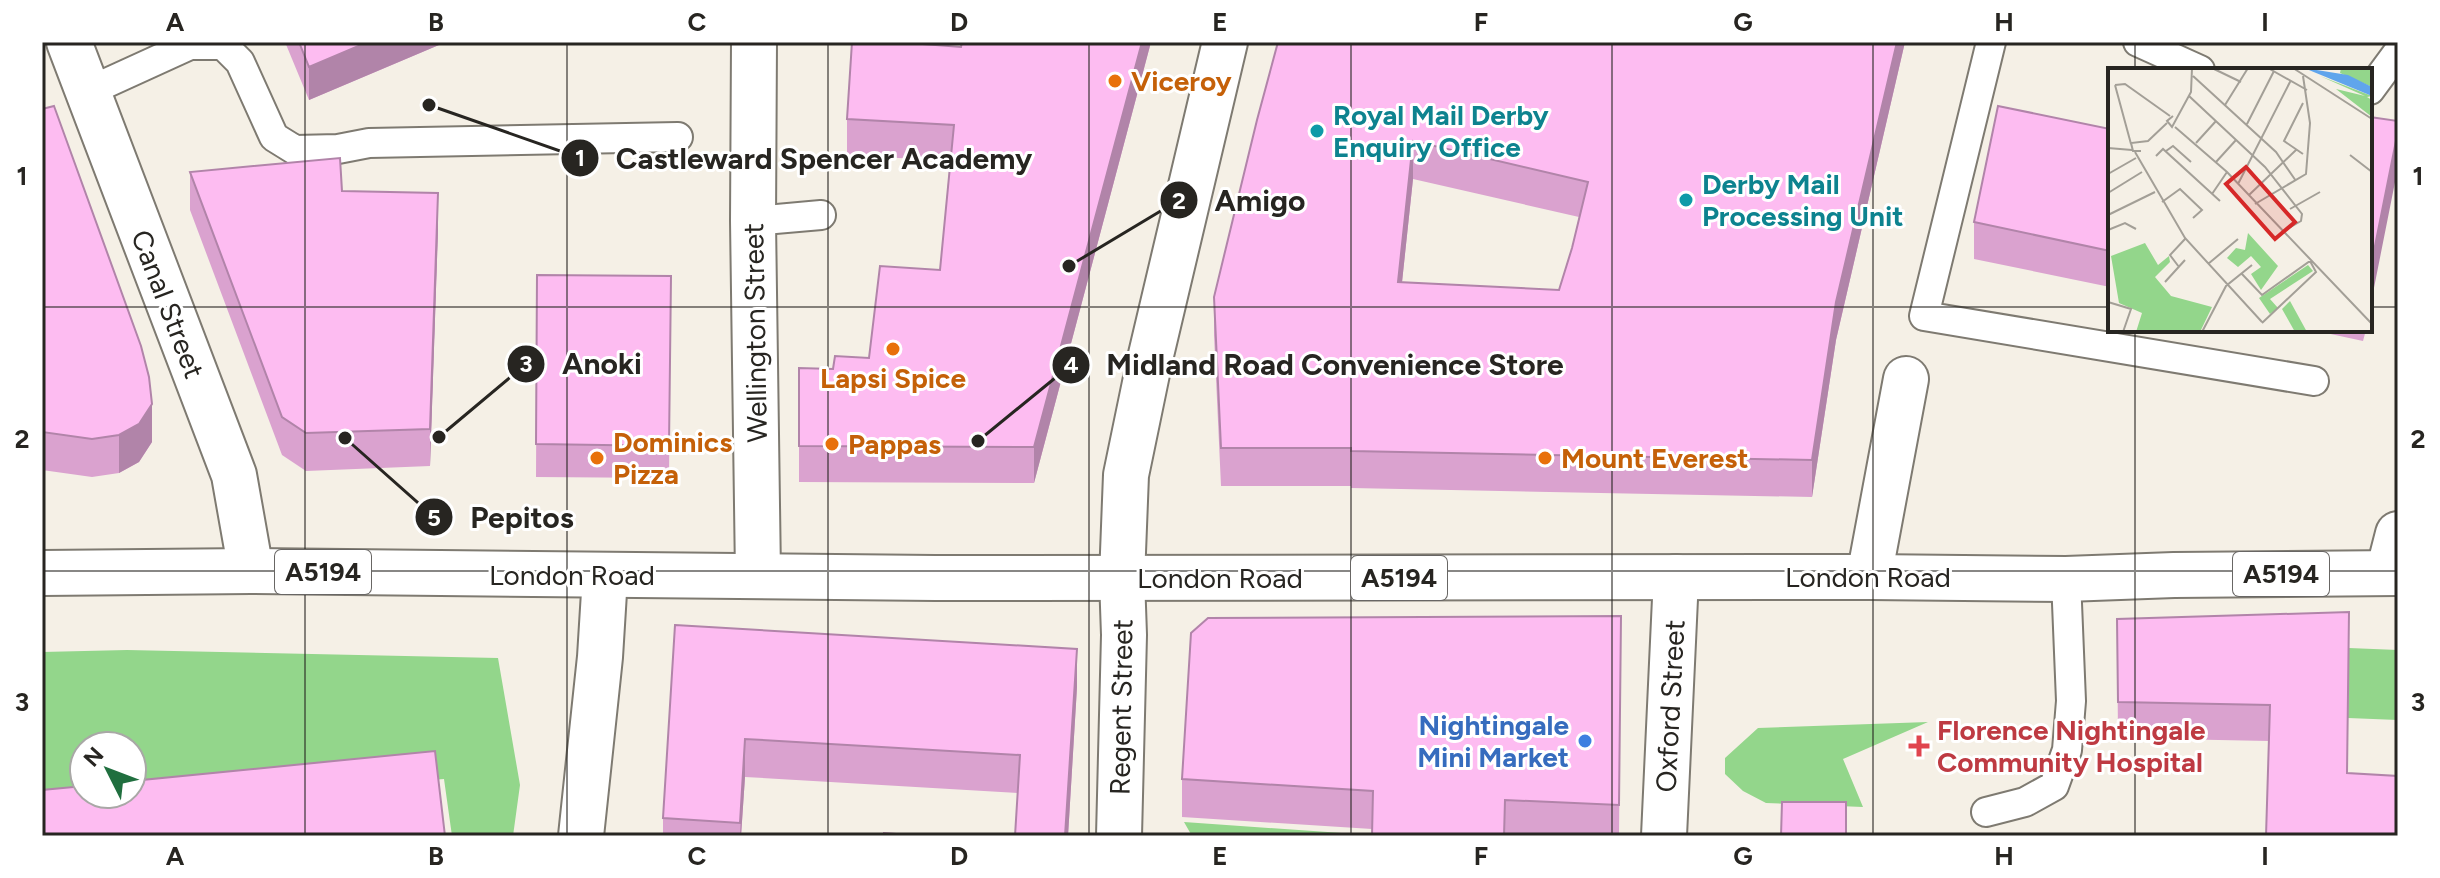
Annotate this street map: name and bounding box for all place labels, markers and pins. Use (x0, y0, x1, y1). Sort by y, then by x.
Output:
place label: Viceroy (1131, 64, 1233, 98)
marker: Viceroy (1106, 72, 1124, 90)
place label: Royal Mail Derby Enquiry Office (1333, 98, 1549, 164)
marker: Royal Mail Derby Enquiry Office (1308, 122, 1326, 140)
callout: Castleward Spencer Academy (560, 131, 1048, 185)
place label: Derby Mail Processing Unit (1702, 167, 1904, 233)
callout: Amigo (1159, 173, 1322, 227)
marker: Derby Mail Processing Unit (1677, 191, 1695, 209)
callout: Anoki (506, 337, 658, 391)
callout: Midland Road Convenience Store (1051, 338, 1580, 392)
marker: Lapsi Spice (884, 340, 902, 358)
place label: Lapsi Spice (820, 361, 966, 395)
place label: Dominics Pizza (613, 425, 732, 491)
place label: Pappas (848, 427, 941, 461)
marker: Pappas (823, 435, 841, 453)
place label: Mount Everest (1561, 441, 1749, 475)
marker: Dominics Pizza (588, 449, 606, 467)
marker: Mount Everest (1536, 449, 1554, 467)
callout: Pepitos (414, 490, 590, 544)
place label: Nightingale Mini Market (1417, 708, 1569, 774)
place label: Florence Nightingale Community Hospital (1937, 713, 2206, 779)
marker: Nightingale Mini Market (1576, 732, 1594, 750)
marker: Florence Nightingale Community Hospital (1908, 735, 1930, 757)

